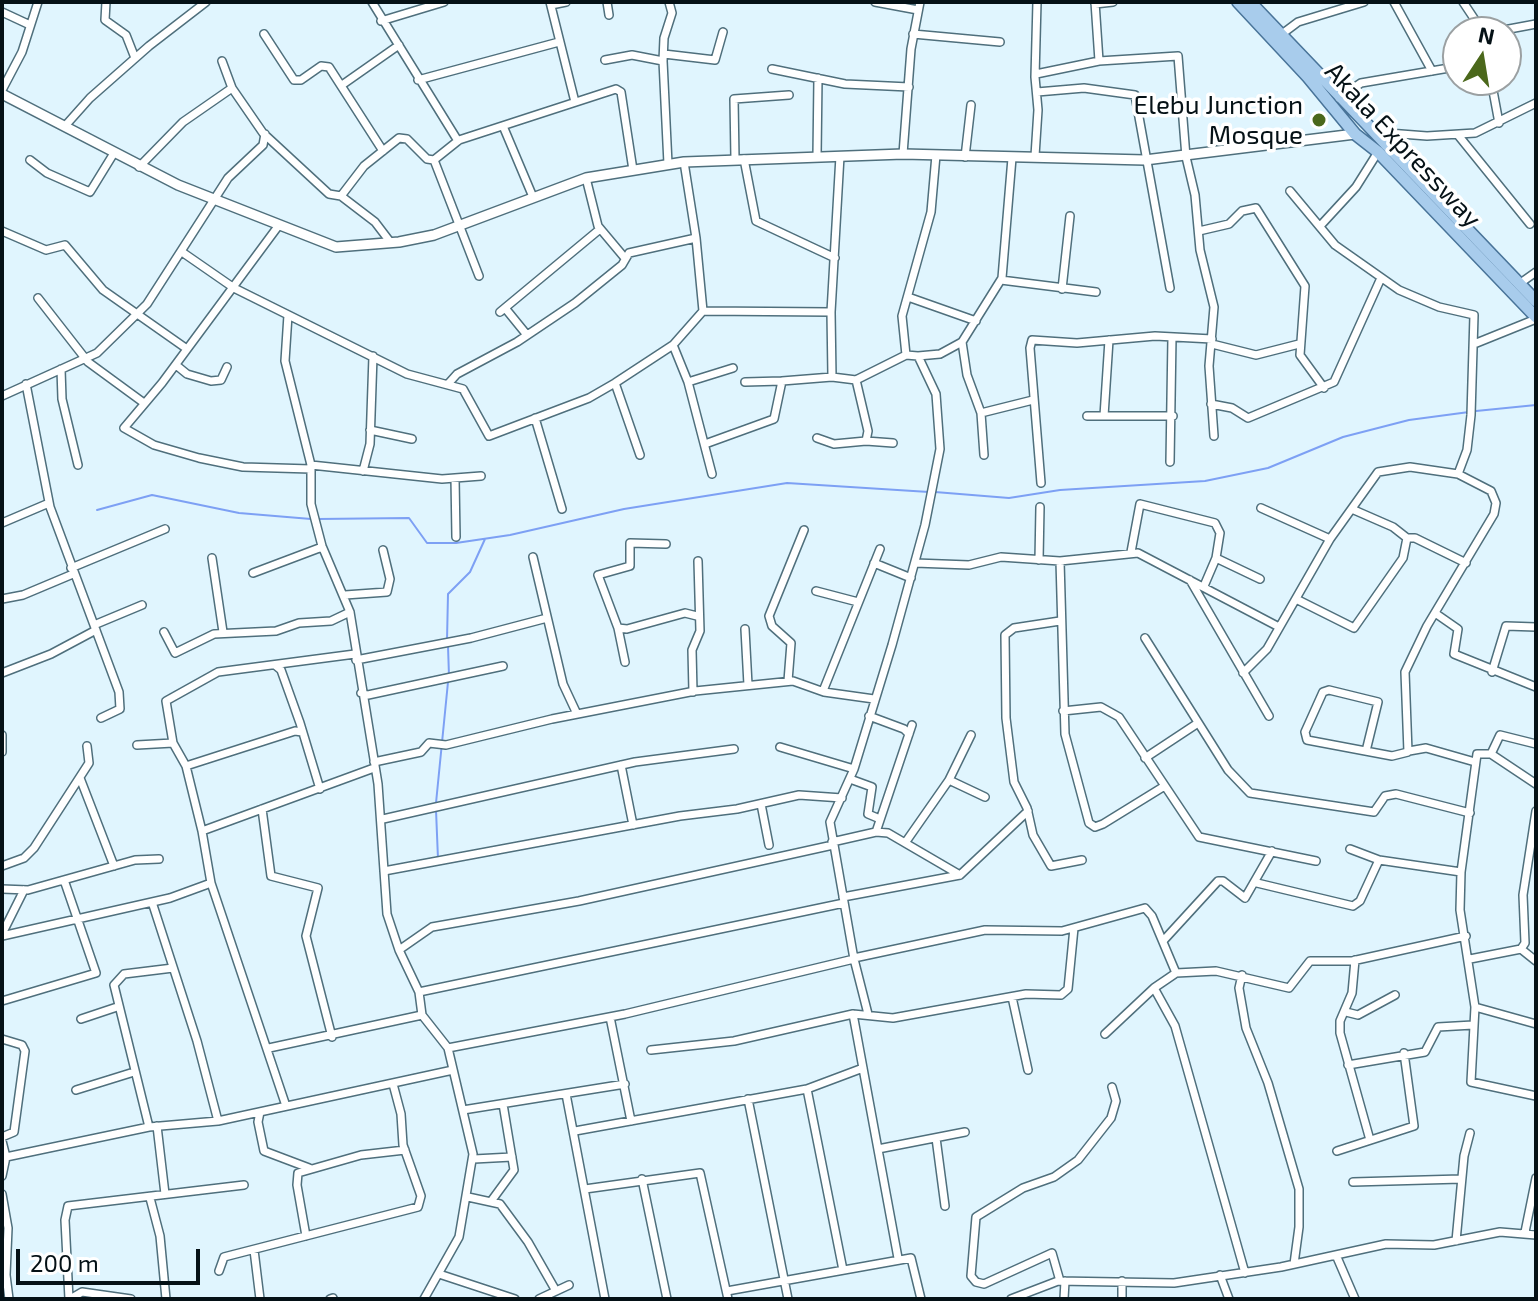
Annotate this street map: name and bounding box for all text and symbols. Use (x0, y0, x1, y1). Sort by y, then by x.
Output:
north arrow (1442, 16, 1522, 96)
text: N (1476, 20, 1497, 49)
street label: Akala Expressway (1318, 56, 1488, 234)
place label: Elebu Junction Mosque (1134, 89, 1303, 150)
marker: Elebu Junction Mosque (1310, 111, 1328, 129)
scale bar (20, 1233, 204, 1283)
text: 200 m (30, 1248, 99, 1277)

